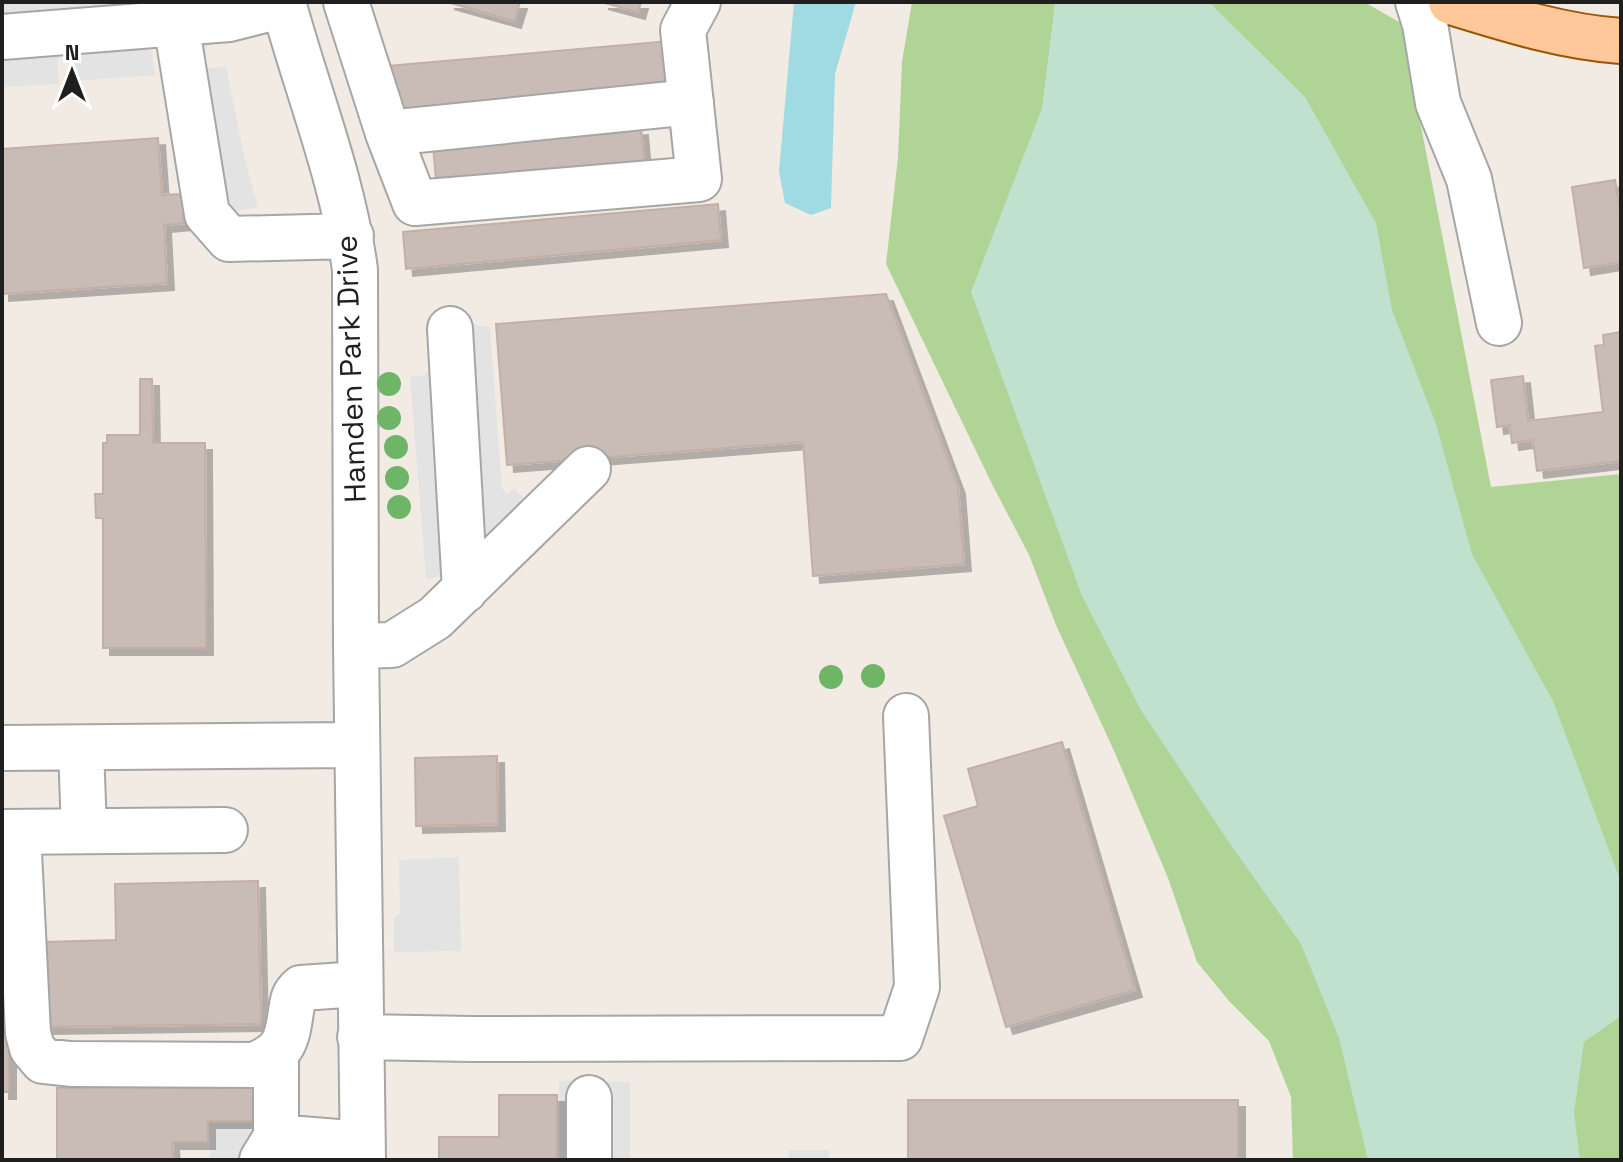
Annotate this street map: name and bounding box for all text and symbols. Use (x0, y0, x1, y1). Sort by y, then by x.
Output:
north arrow (32, 32, 112, 112)
text: N (65, 38, 79, 66)
street label: Hamden Park Drive (326, 234, 375, 504)

